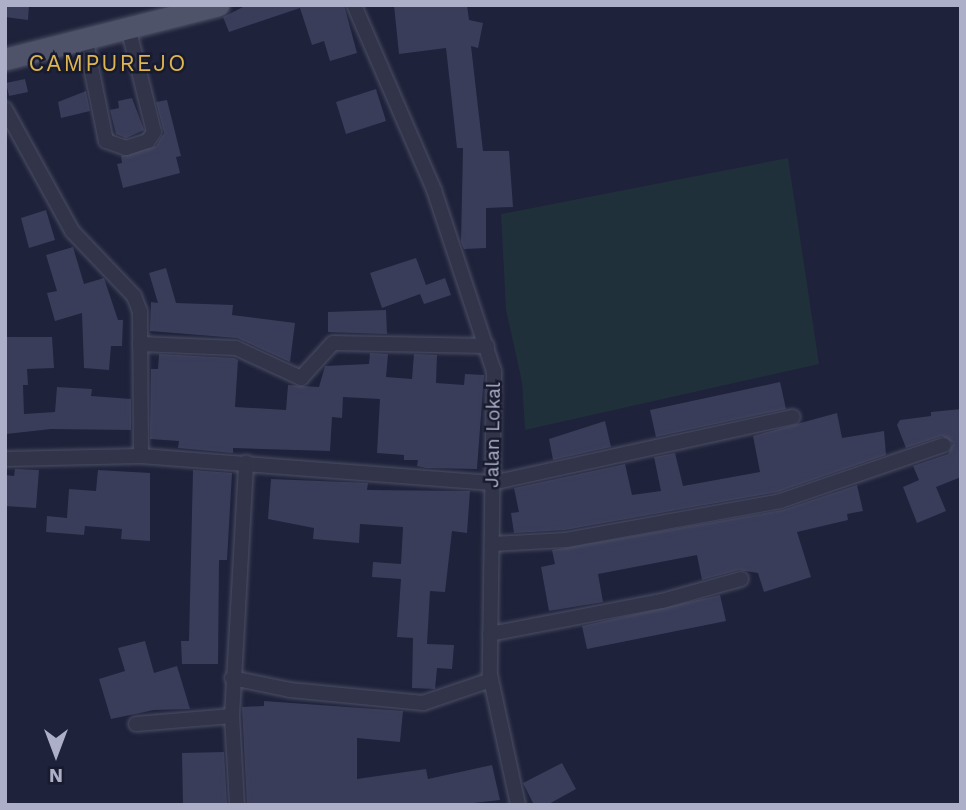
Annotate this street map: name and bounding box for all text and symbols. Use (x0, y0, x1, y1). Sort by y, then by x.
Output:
district label: CAMPUREJO (30, 50, 186, 78)
street label: Jalan Lokal (481, 382, 505, 488)
north arrow (21, 719, 91, 789)
text: N (49, 764, 63, 787)

